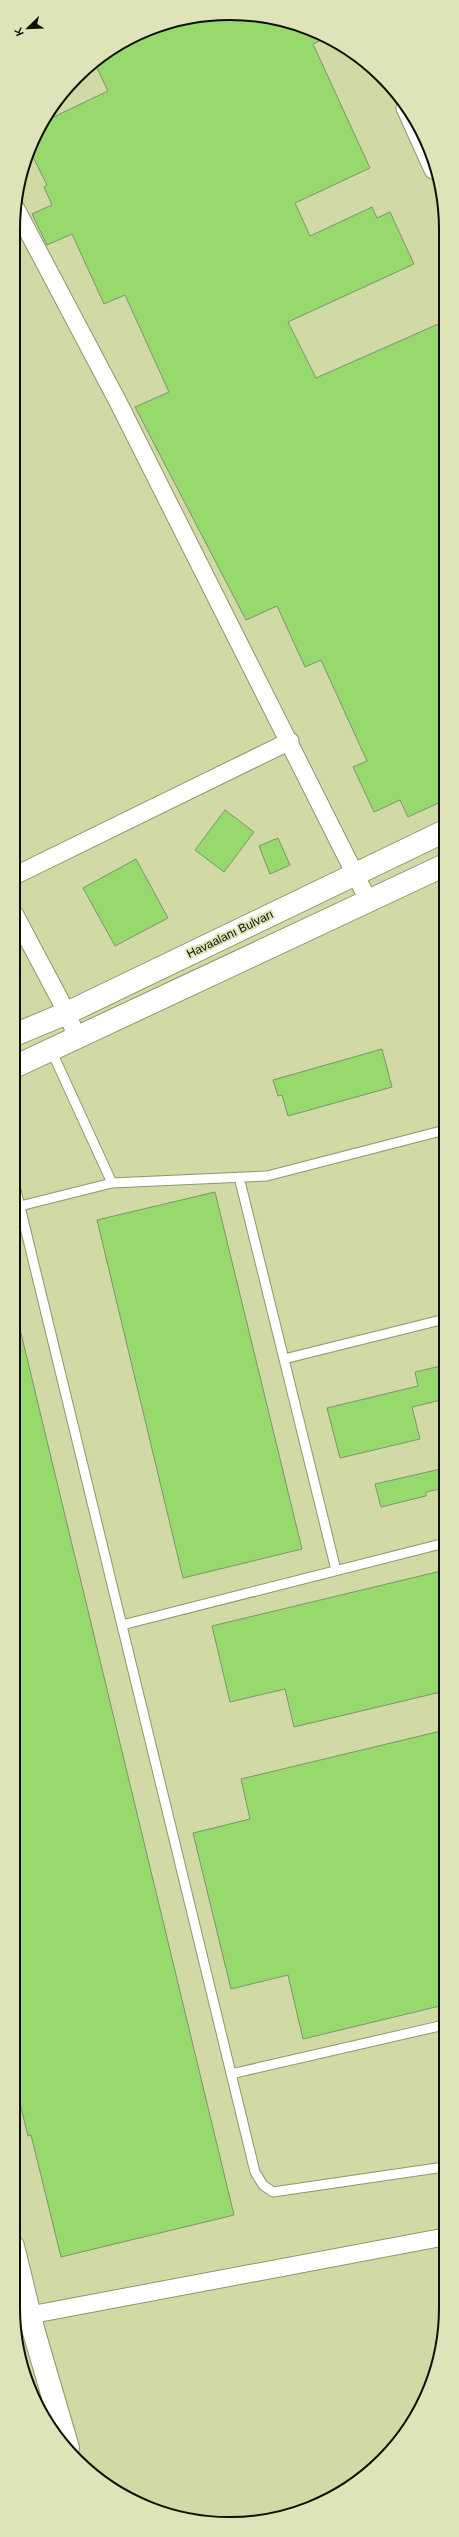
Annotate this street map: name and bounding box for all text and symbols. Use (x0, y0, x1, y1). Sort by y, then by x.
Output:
north arrow (8, 8, 48, 48)
text: K (12, 26, 26, 38)
street label: Havaalanı Bulvarı (184, 907, 276, 961)

